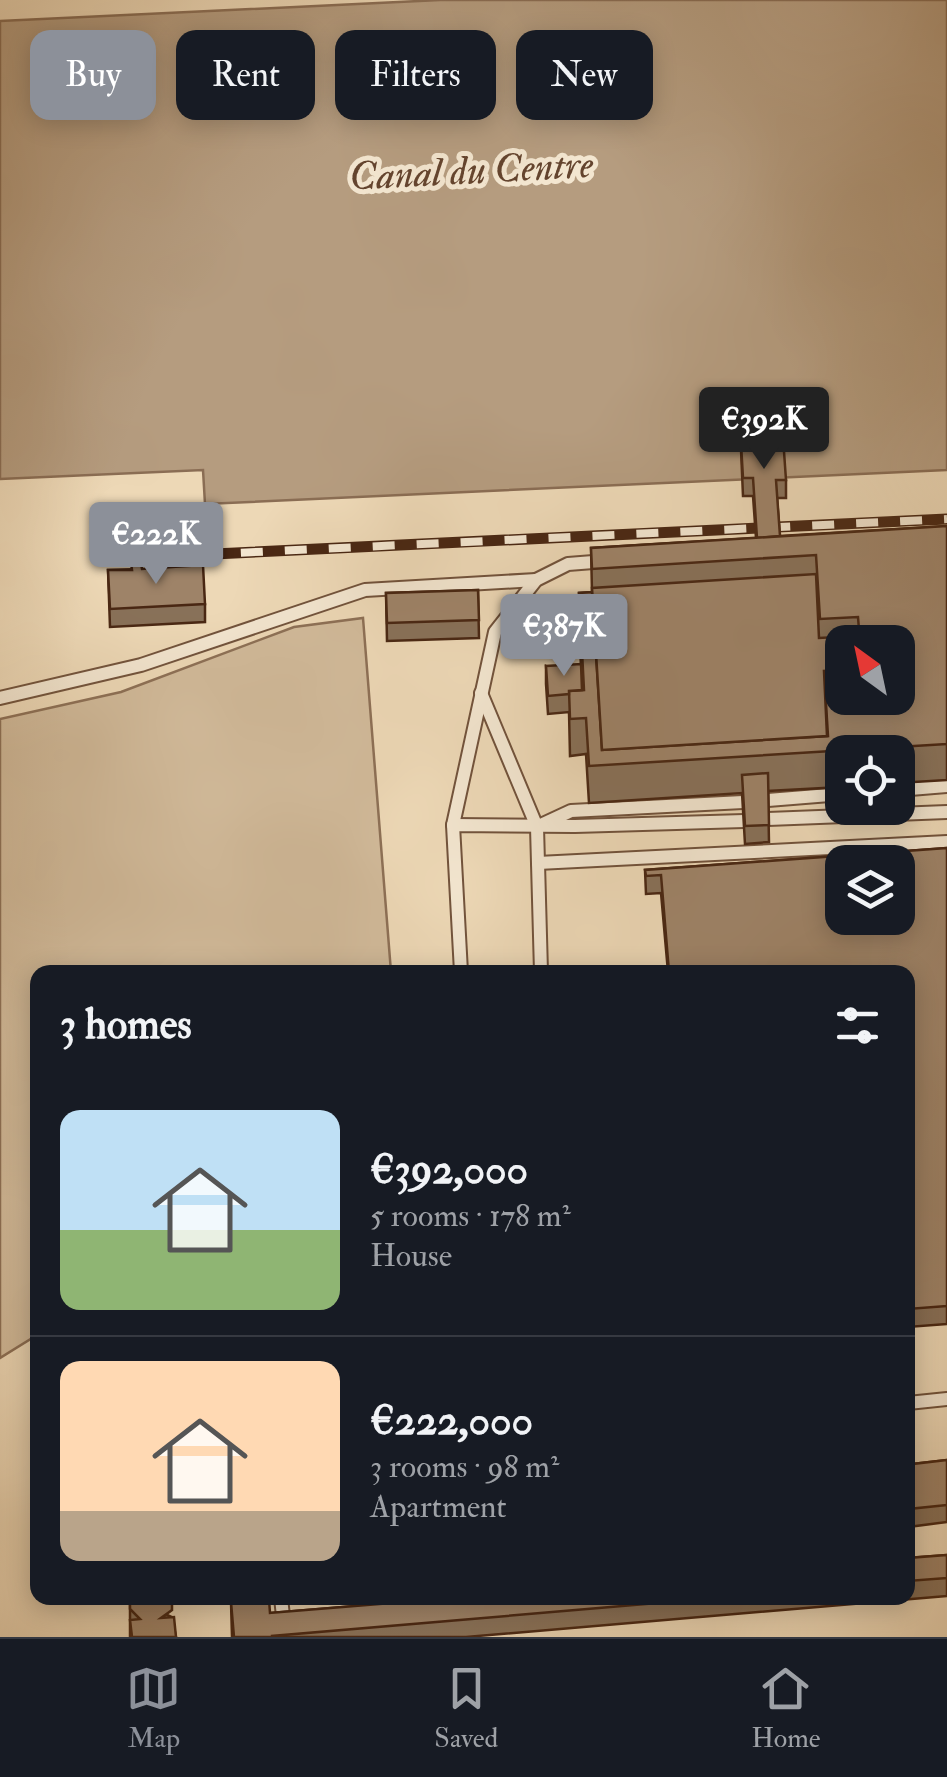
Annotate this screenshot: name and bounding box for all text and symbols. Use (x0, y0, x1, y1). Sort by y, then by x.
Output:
chip: Buy (30, 30, 156, 120)
chip: Rent (176, 30, 315, 120)
chip: Filters (335, 30, 496, 120)
chip: New (516, 30, 653, 120)
water label: Canal du Centre (348, 139, 595, 203)
pin: €392K (694, 387, 834, 472)
text: €392K (721, 399, 807, 439)
pin: €222K (86, 502, 226, 587)
text: €222K (111, 514, 201, 554)
pin: €387K (494, 594, 634, 679)
text: €387K (522, 606, 606, 646)
north arrow (825, 625, 915, 715)
map controls (825, 625, 915, 935)
button: locate (825, 735, 915, 825)
button: layers (825, 845, 915, 935)
icon: filters (830, 998, 885, 1053)
text: 3 homes (60, 999, 192, 1051)
text: €392,000 (370, 1144, 528, 1196)
icon: home (140, 1150, 260, 1270)
text: 5 rooms · 178 m² (370, 1196, 571, 1236)
text: House (370, 1236, 452, 1276)
text: €222,000 (370, 1395, 533, 1447)
icon: home (140, 1401, 260, 1521)
text: 3 rooms · 98 m² (370, 1447, 559, 1487)
text: Apartment (370, 1487, 507, 1527)
tab: Map (126, 1661, 181, 1756)
tab: Saved (434, 1661, 498, 1756)
tab: Home (751, 1661, 821, 1756)

